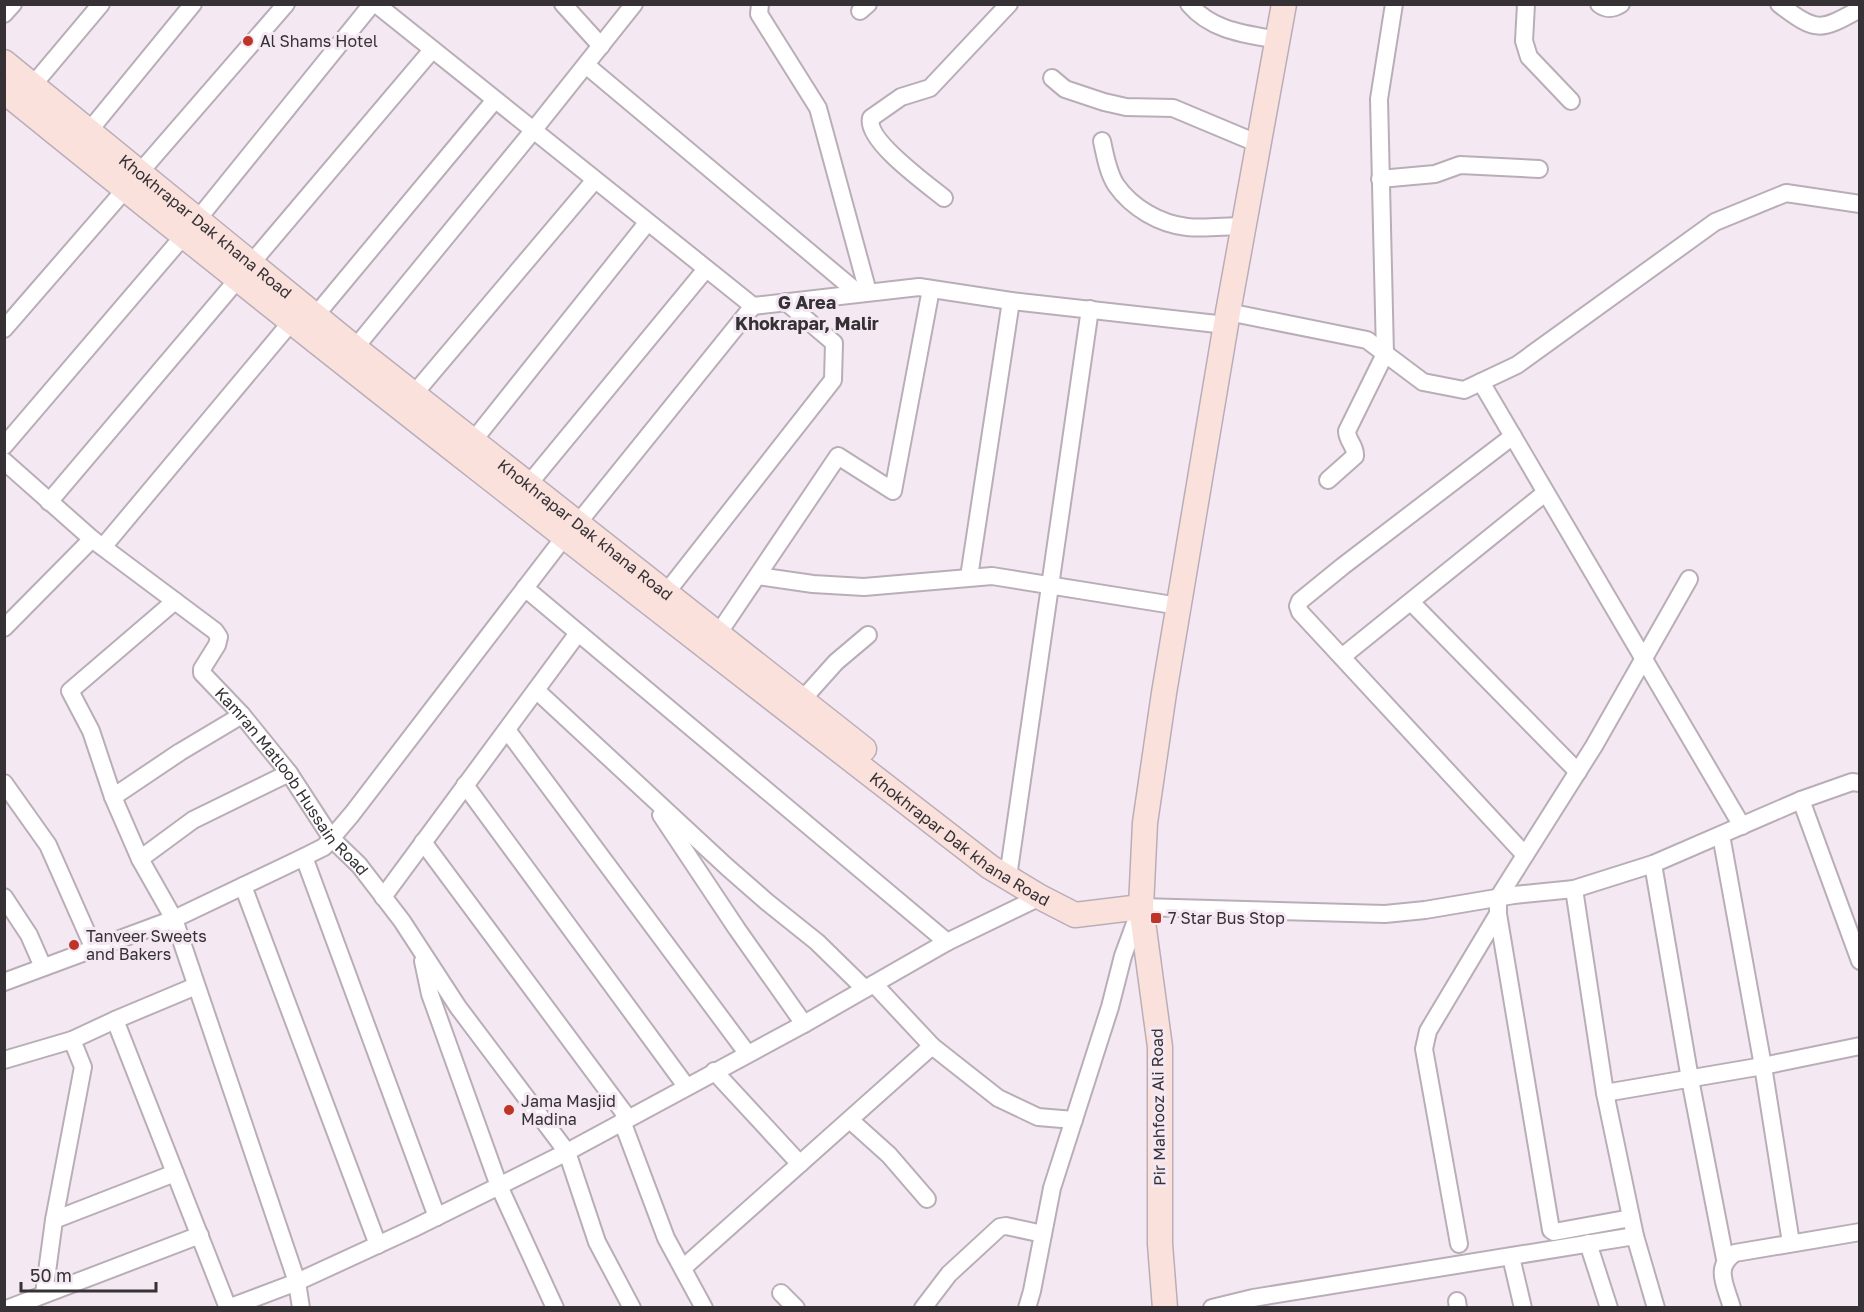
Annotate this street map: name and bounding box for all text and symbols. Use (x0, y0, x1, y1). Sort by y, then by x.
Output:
place label: Al Shams Hotel (260, 31, 378, 51)
marker: Al Shams Hotel (241, 34, 255, 48)
street label: Khokhrapar Dak khana Road (115, 150, 296, 303)
district label: G Area Khokrapar, Malir (735, 291, 879, 334)
street label: Khokhrapar Dak khana Road (494, 454, 677, 604)
street label: Kamran Matloob Hussain Road (211, 683, 373, 879)
street label: Khokhrapar Dak khana Road (866, 768, 1053, 910)
place label: 7 Star Bus Stop (1168, 908, 1285, 928)
marker: 7 Star Bus Stop (1149, 911, 1163, 925)
place label: Tanveer Sweets and Bakers (86, 926, 207, 964)
marker: Tanveer Sweets and Bakers (67, 938, 81, 952)
street label: Pir Mahfooz Ali Road (1147, 1028, 1169, 1186)
place label: Jama Masjid Madina (521, 1091, 616, 1129)
marker: Jama Masjid Madina (502, 1103, 516, 1117)
scale bar (21, 1255, 156, 1293)
text: 50 m (30, 1264, 72, 1286)

